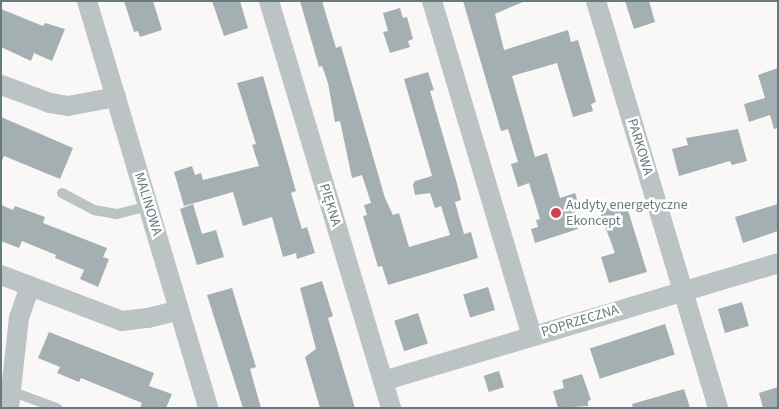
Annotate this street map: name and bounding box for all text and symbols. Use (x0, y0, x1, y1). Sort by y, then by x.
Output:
street label: PARKOWA (623, 117, 657, 177)
street label: MALINOWA (130, 170, 166, 238)
street label: PIĘKNA (316, 182, 344, 228)
place label: Audyty energetyczne Ekoncept (566, 197, 688, 230)
marker: Audyty energetyczne Ekoncept (550, 207, 562, 219)
street label: POPRZECZNA (539, 301, 621, 341)

